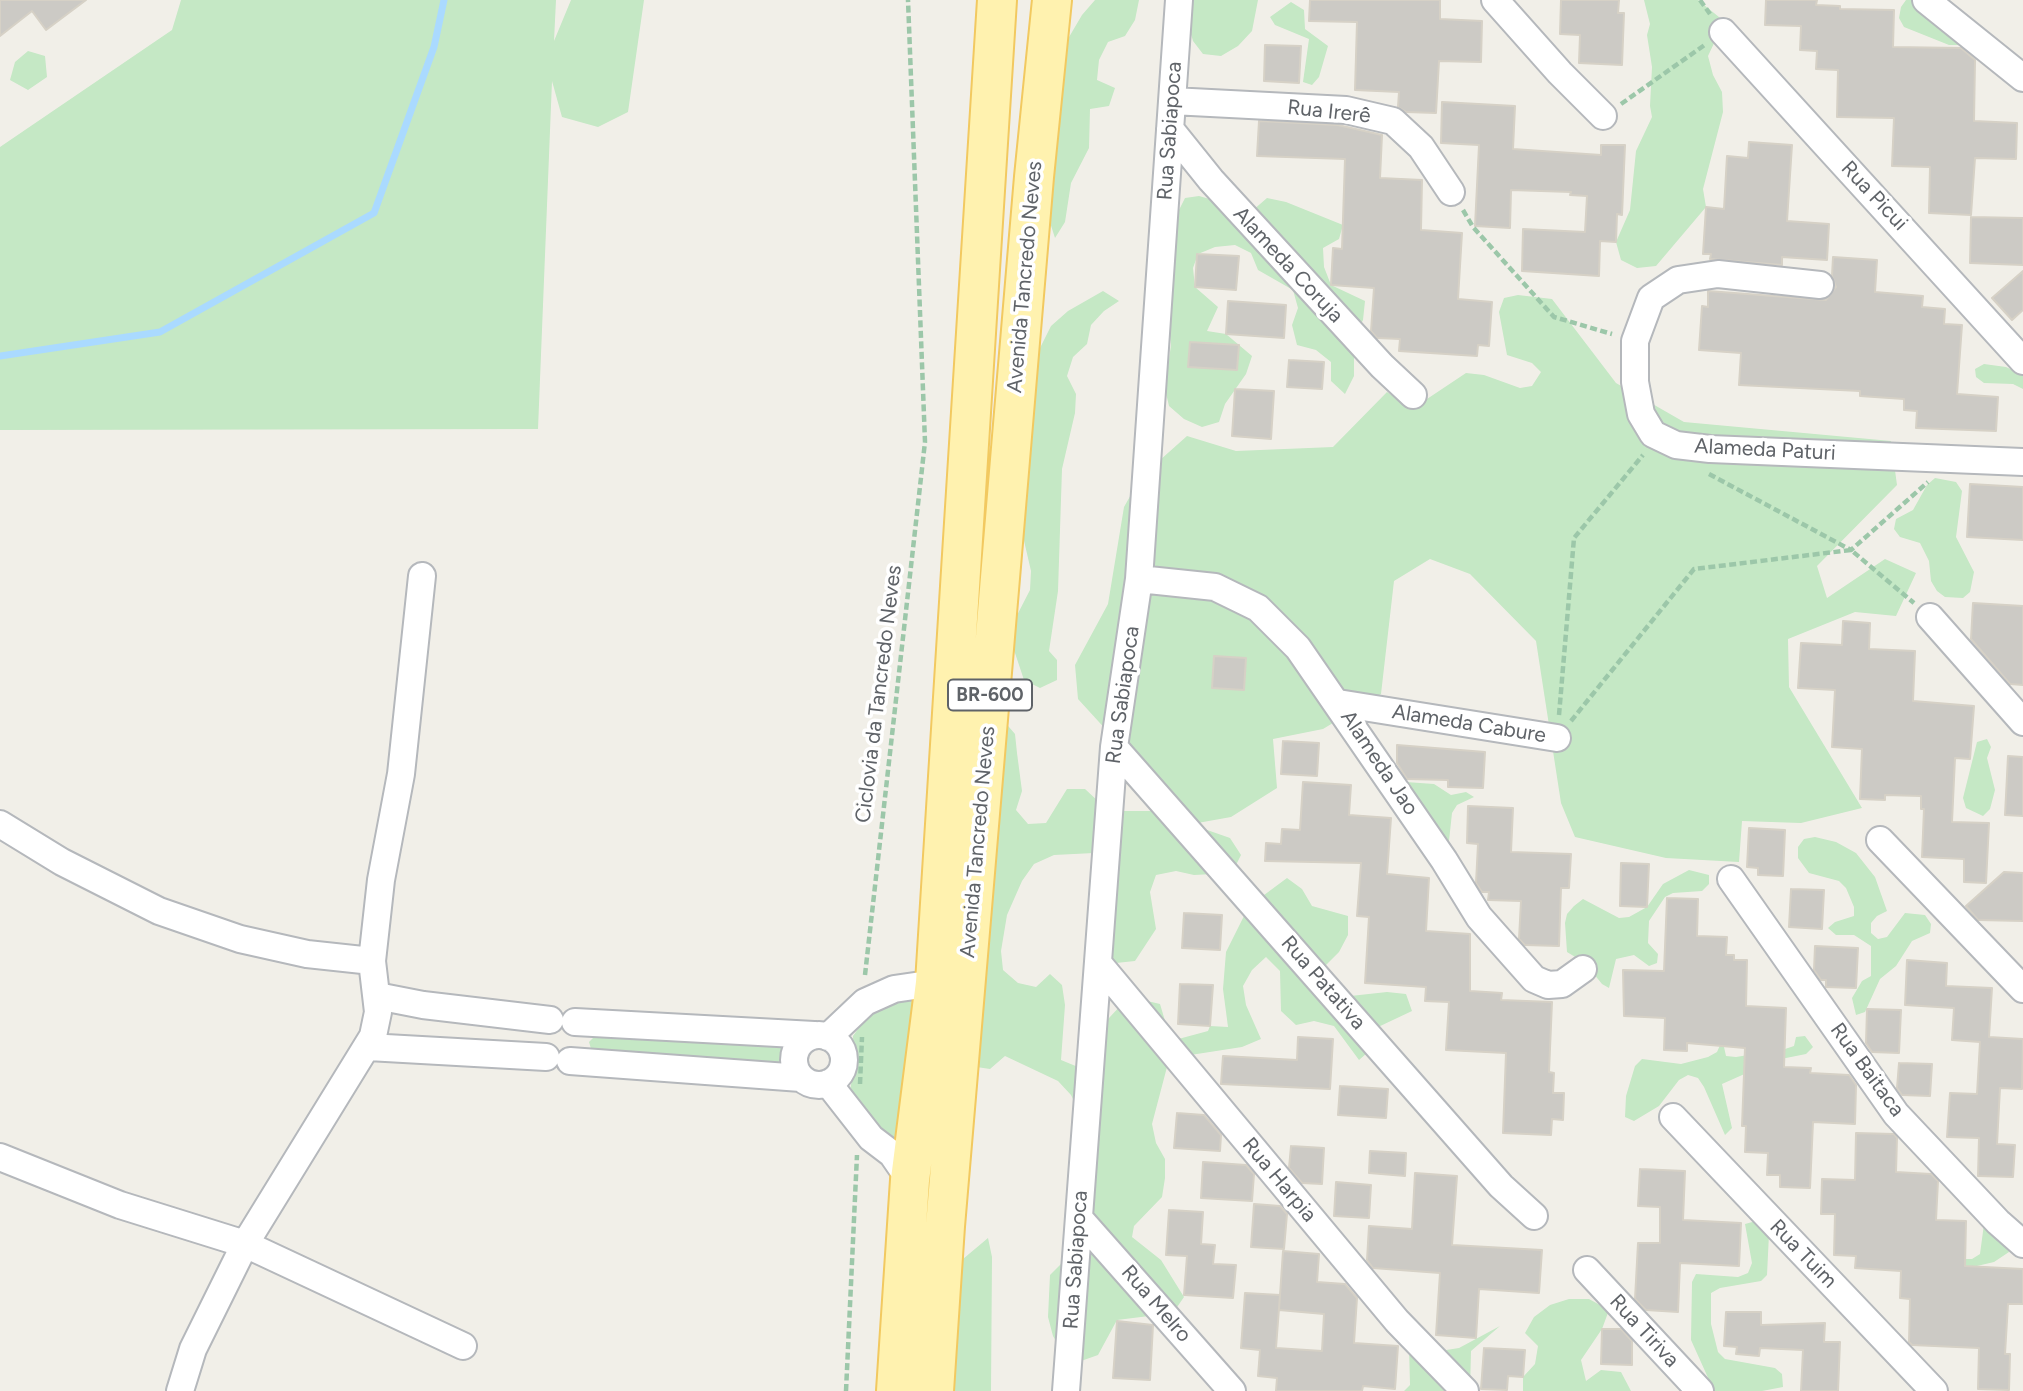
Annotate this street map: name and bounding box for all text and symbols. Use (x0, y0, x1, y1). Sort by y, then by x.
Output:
street label: Rua Sabiapoca (1153, 61, 1187, 201)
street label: Rua Irerê (1286, 95, 1372, 129)
street label: Rua Picui (1836, 156, 1912, 236)
street label: Avenida Tancredo Neves (1002, 160, 1048, 394)
street label: Alameda Coruja (1228, 202, 1348, 328)
street label: Alameda Paturi (1694, 434, 1836, 466)
street label: Ciclovia da Tancredo Neves (851, 564, 907, 824)
street label: Rua Sabiapoca (1101, 624, 1145, 766)
road number: BR-600 (948, 680, 1032, 710)
street label: Alameda Cabure (1390, 699, 1548, 749)
street label: Alameda Jao (1335, 706, 1423, 820)
street label: Avenida Tancredo Neves (955, 725, 1001, 959)
street label: Rua Patativa (1275, 931, 1371, 1035)
street label: Rua Baitaca (1825, 1018, 1909, 1122)
street label: Rua Harpia (1236, 1133, 1322, 1227)
street label: Rua Sabiapoca (1059, 1190, 1093, 1330)
street label: Rua Tuim (1764, 1214, 1842, 1294)
street label: Rua Melro (1116, 1260, 1196, 1348)
street label: Rua Tiriva (1604, 1289, 1684, 1373)

